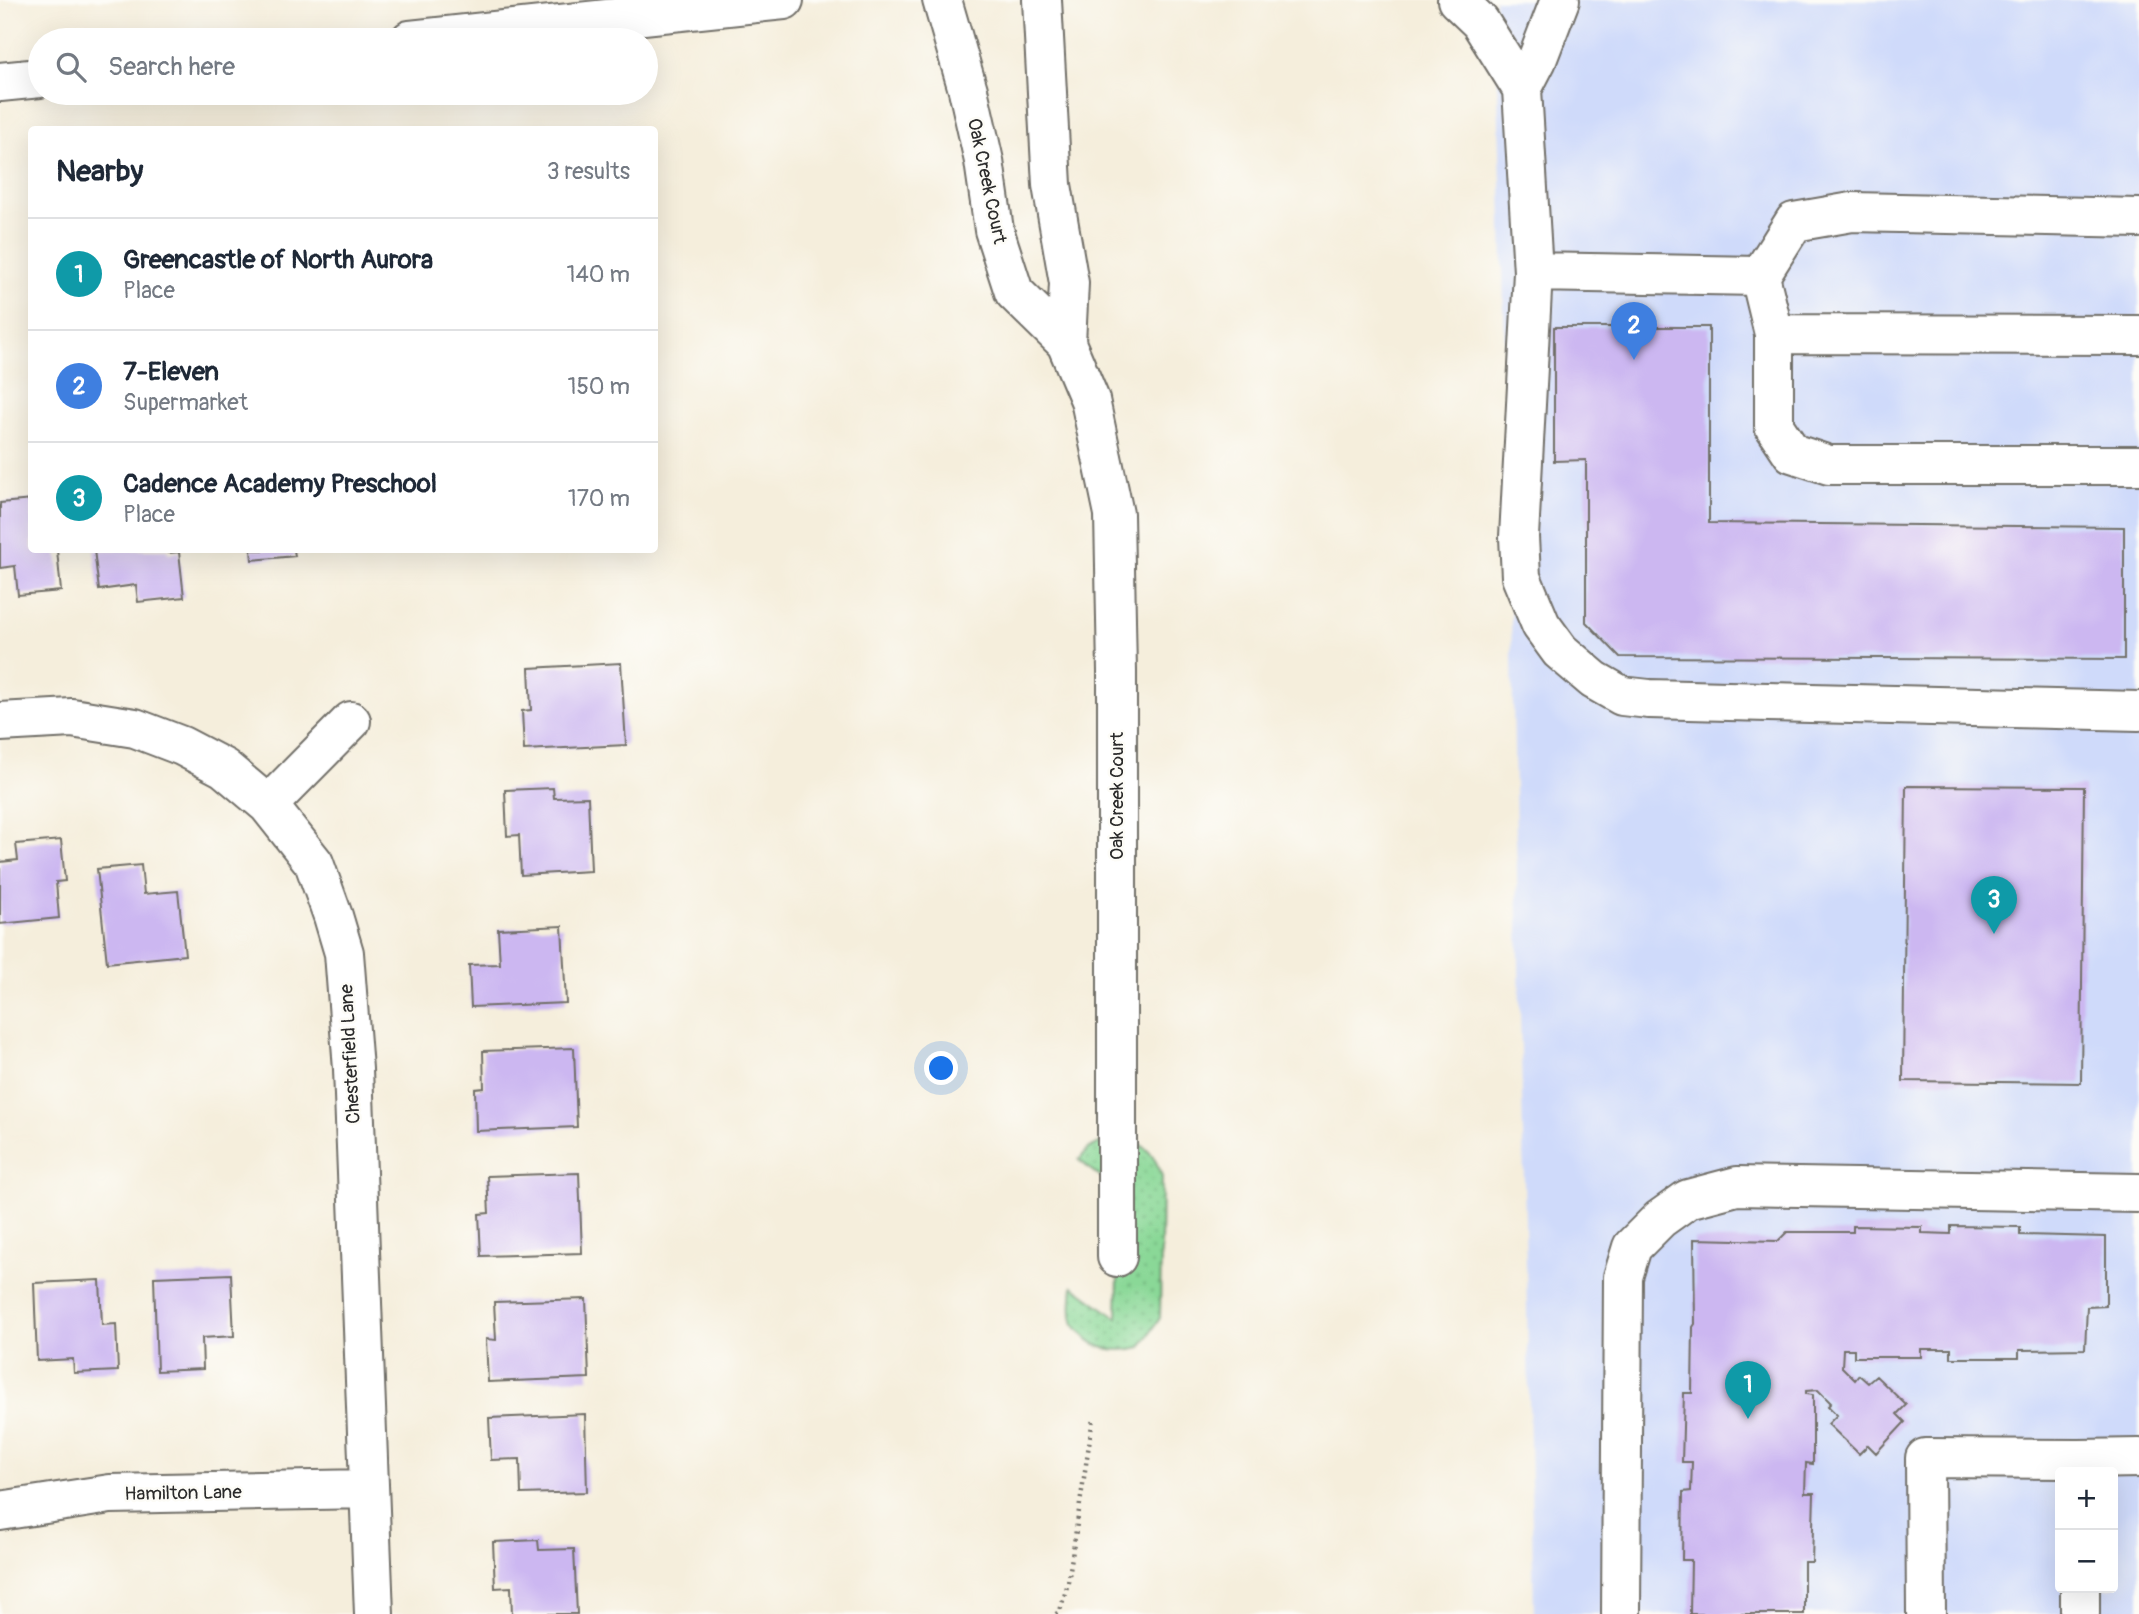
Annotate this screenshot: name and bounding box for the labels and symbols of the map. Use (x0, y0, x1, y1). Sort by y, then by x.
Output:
street label: Oak Creek Court (962, 116, 1012, 246)
pin: 2 (1611, 302, 1657, 360)
street label: Oak Creek Court (1105, 732, 1129, 860)
pin: 3 (1971, 876, 2017, 934)
street label: Chesterfield Lane (334, 983, 366, 1124)
your location (924, 1051, 958, 1085)
pin: 1 (1725, 1361, 1771, 1419)
street label: Hamilton Lane (124, 1480, 242, 1506)

